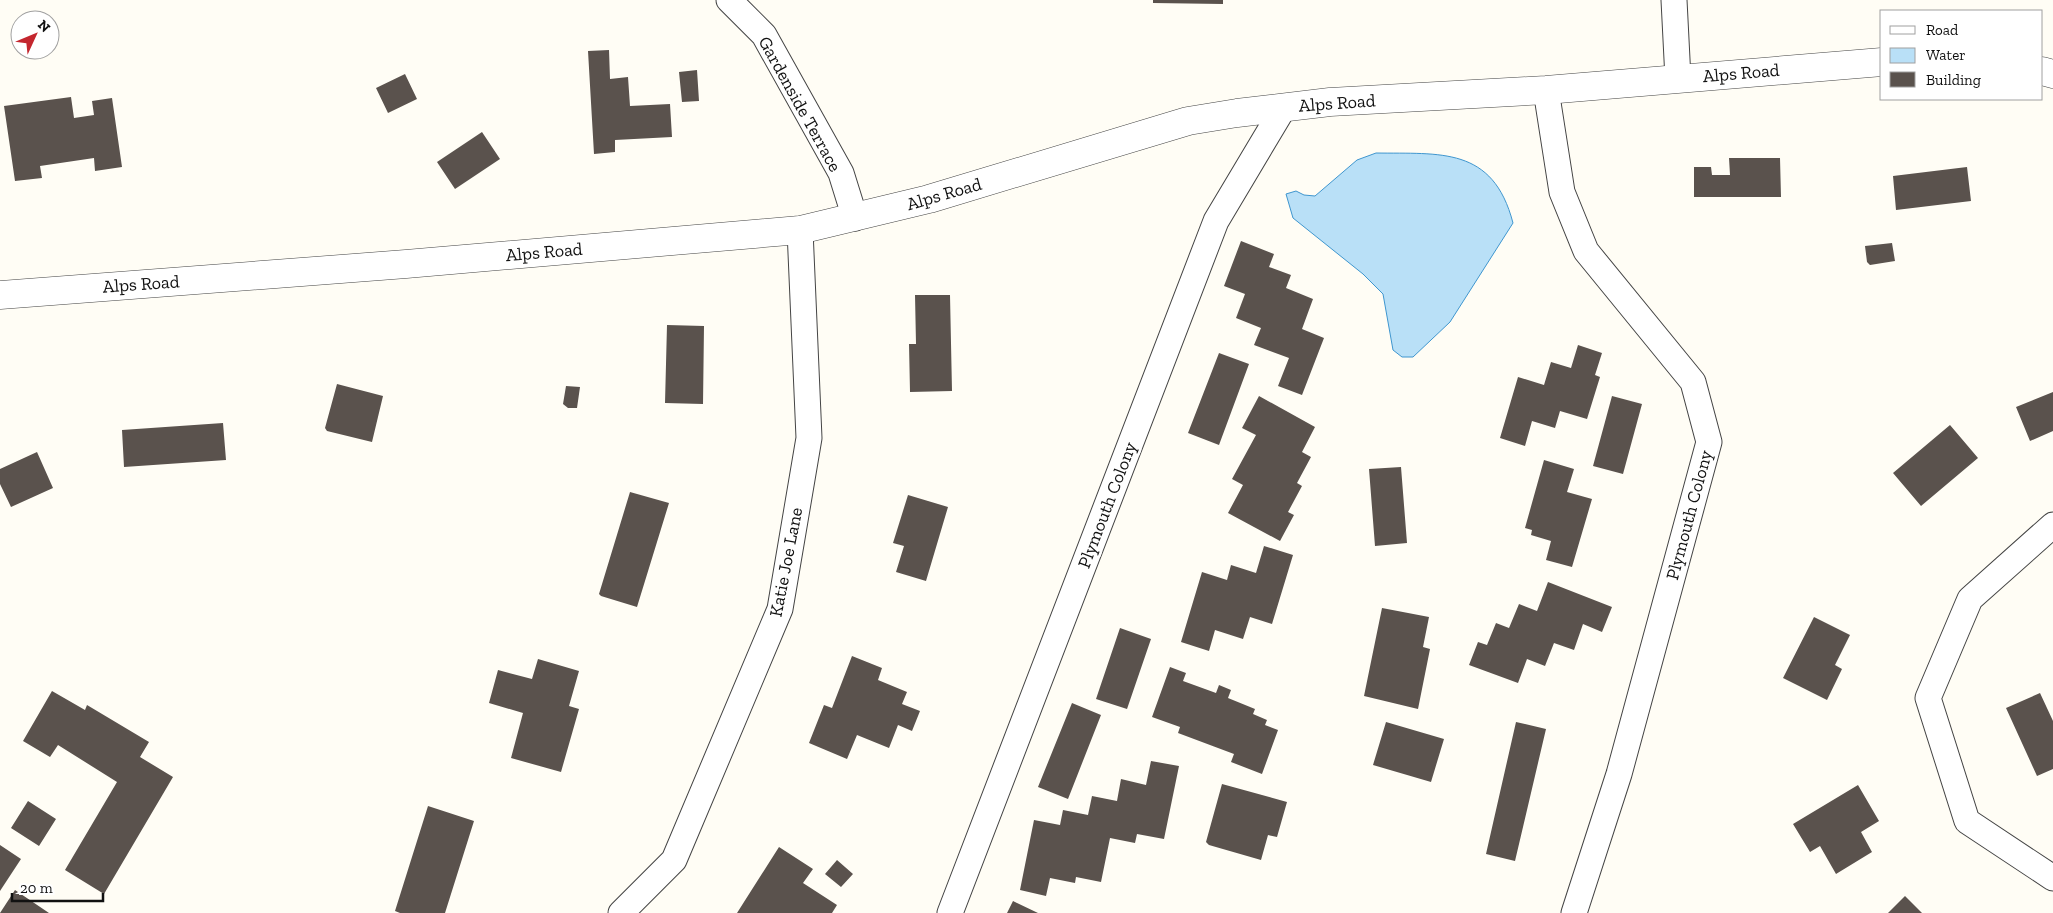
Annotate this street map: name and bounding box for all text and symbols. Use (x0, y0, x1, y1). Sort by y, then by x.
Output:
north arrow (10, 10, 60, 60)
legend (1880, 10, 2043, 100)
text: N (34, 17, 54, 36)
text: Road (1926, 21, 1959, 39)
street label: Gardenside Terrace (754, 32, 846, 176)
text: Water (1926, 46, 1966, 64)
street label: Alps Road (1702, 59, 1780, 87)
text: Building (1926, 71, 1981, 89)
street label: Alps Road (1298, 89, 1376, 117)
street label: Alps Road (904, 173, 984, 215)
street label: Alps Road (505, 238, 583, 266)
street label: Alps Road (102, 270, 180, 298)
street label: Plymouth Colony (1073, 438, 1141, 571)
street label: Plymouth Colony (1661, 447, 1717, 582)
street label: Katie Joe Lane (765, 505, 807, 619)
scale bar (12, 870, 104, 902)
text: 20 m (20, 879, 53, 897)

